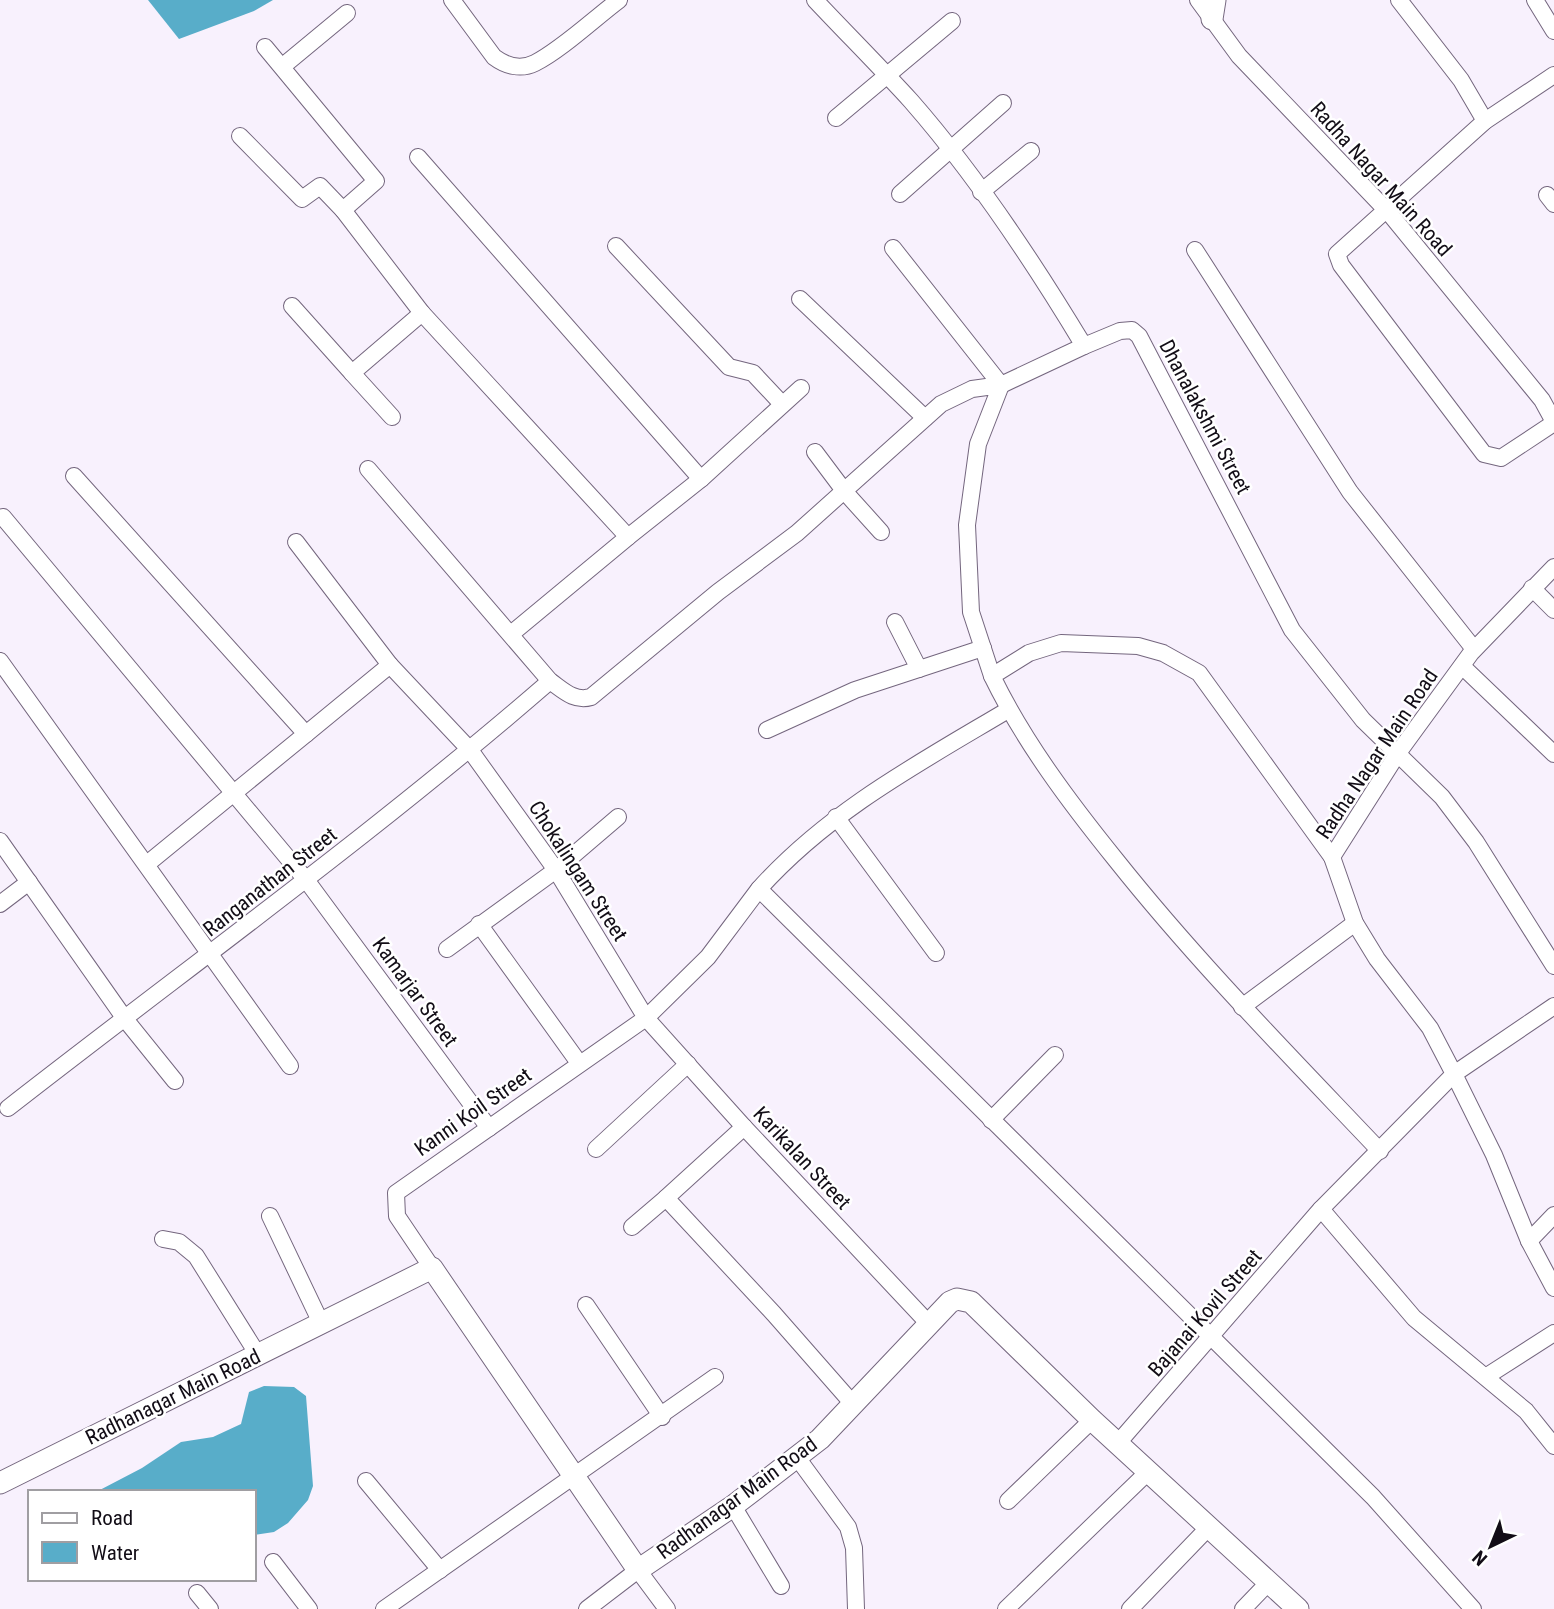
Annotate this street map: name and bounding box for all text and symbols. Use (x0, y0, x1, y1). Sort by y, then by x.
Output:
street label: Radha Nagar Main Road (1305, 97, 1457, 261)
street label: Dhanalakshmi Street (1154, 336, 1256, 498)
street label: Radha Nagar Main Road (1311, 665, 1443, 843)
street label: Chokalingam Street (524, 796, 632, 946)
street label: Ranganathan Street (199, 822, 341, 942)
street label: Kamarjar Street (367, 933, 463, 1051)
street label: Kanni Koil Street (410, 1063, 536, 1161)
street label: Karikalan Street (748, 1102, 856, 1214)
street label: Bajanai Kovil Street (1143, 1245, 1267, 1381)
street label: Radhanagar Main Road (82, 1344, 264, 1450)
street label: Radhanagar Main Road (652, 1432, 822, 1564)
legend (28, 1490, 256, 1581)
text: Road (91, 1506, 133, 1530)
north arrow (1456, 1511, 1526, 1581)
text: Water (91, 1541, 139, 1565)
text: N (1468, 1546, 1492, 1570)

